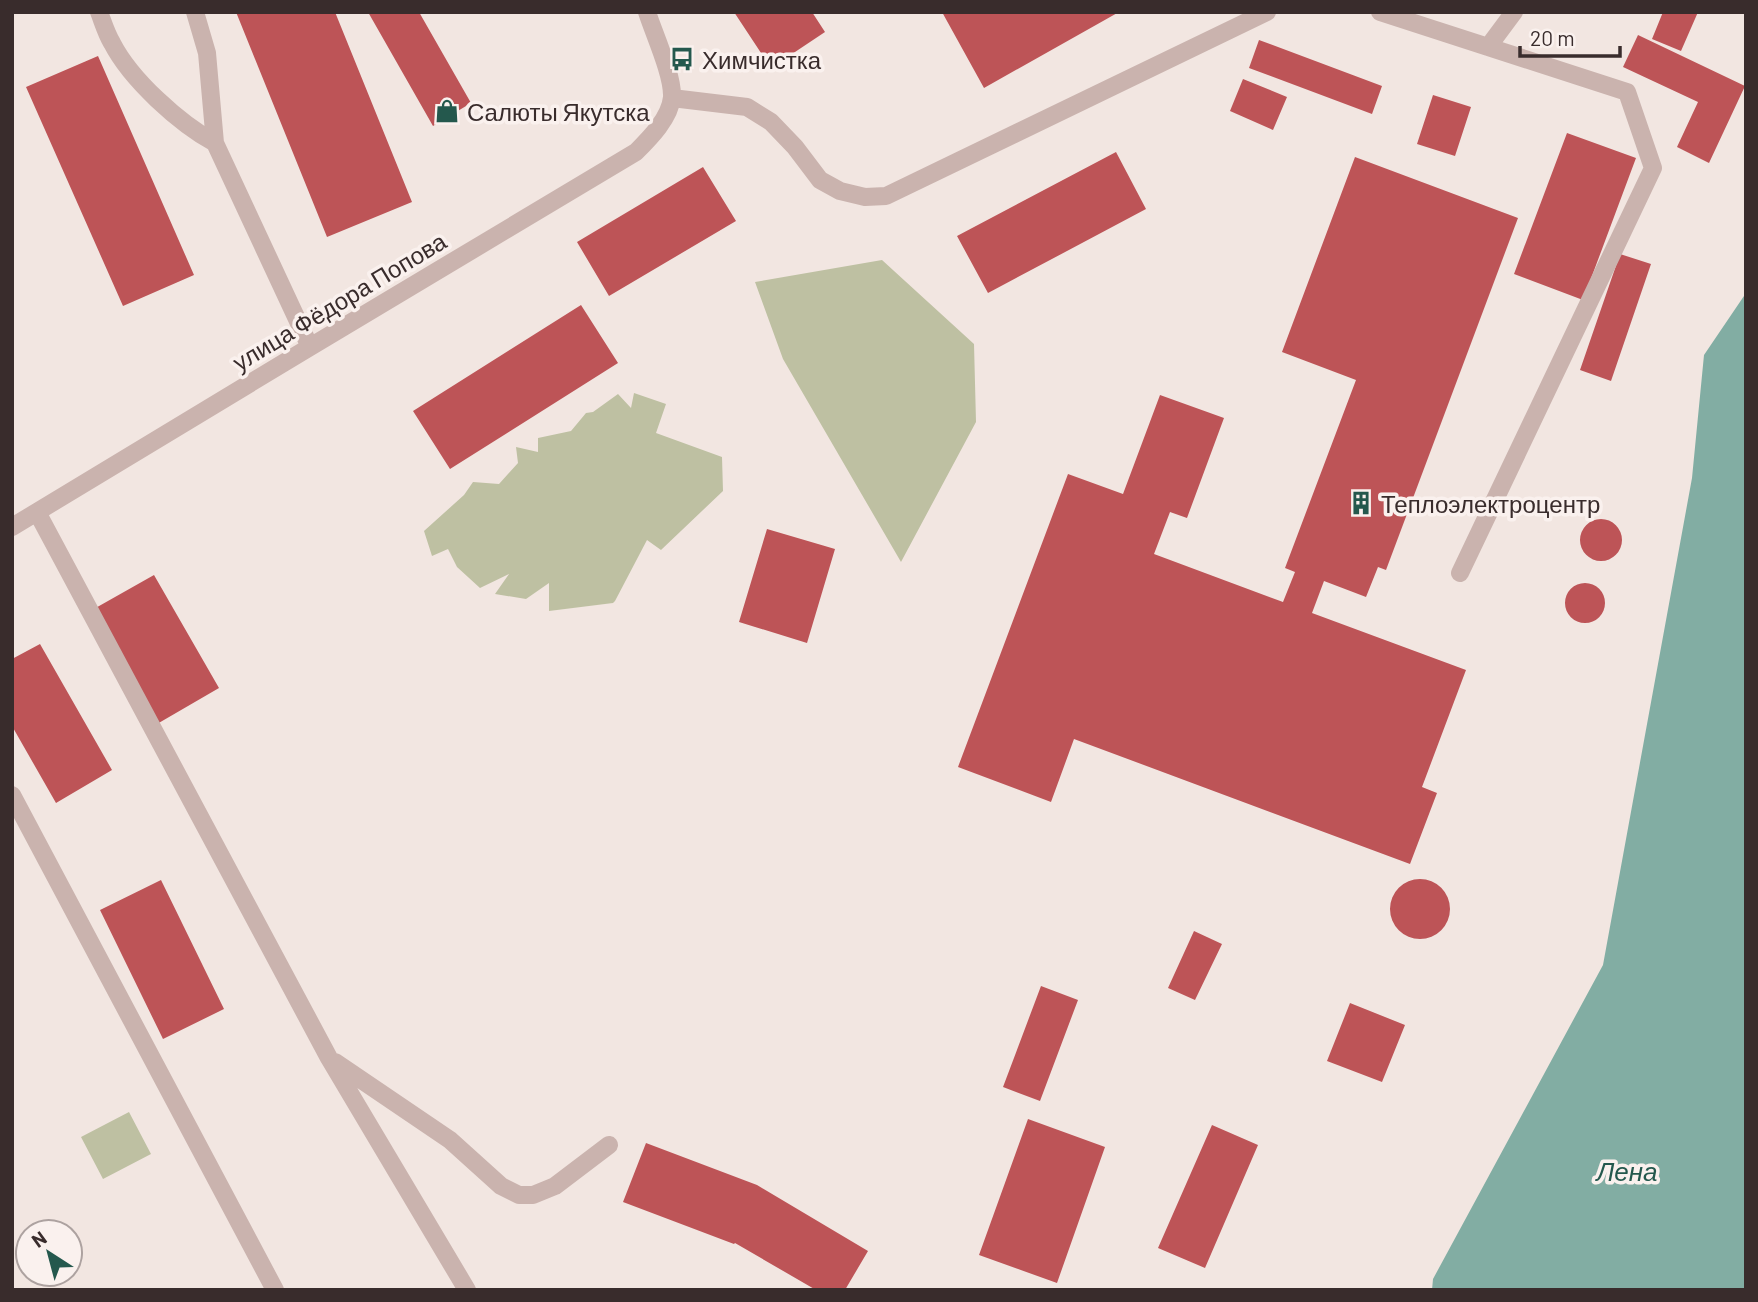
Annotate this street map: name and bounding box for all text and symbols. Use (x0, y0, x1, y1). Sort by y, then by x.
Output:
scale bar (1520, 14, 1620, 58)
text: 20 m (1530, 25, 1575, 50)
bus stop icon: Химчистка (668, 45, 696, 73)
place label: Химчистка (702, 45, 822, 74)
shop icon: Салюты Якутска (433, 97, 461, 125)
place label: Салюты Якутска (467, 97, 650, 126)
street label: улица Фёдора Попова (227, 225, 452, 376)
building icon: Теплоэлектроцентр (1347, 489, 1375, 517)
place label: Теплоэлектроцентр (1381, 489, 1600, 518)
water label: Лена (1594, 1155, 1658, 1186)
north arrow (14, 1218, 84, 1288)
text: N (27, 1226, 51, 1252)

